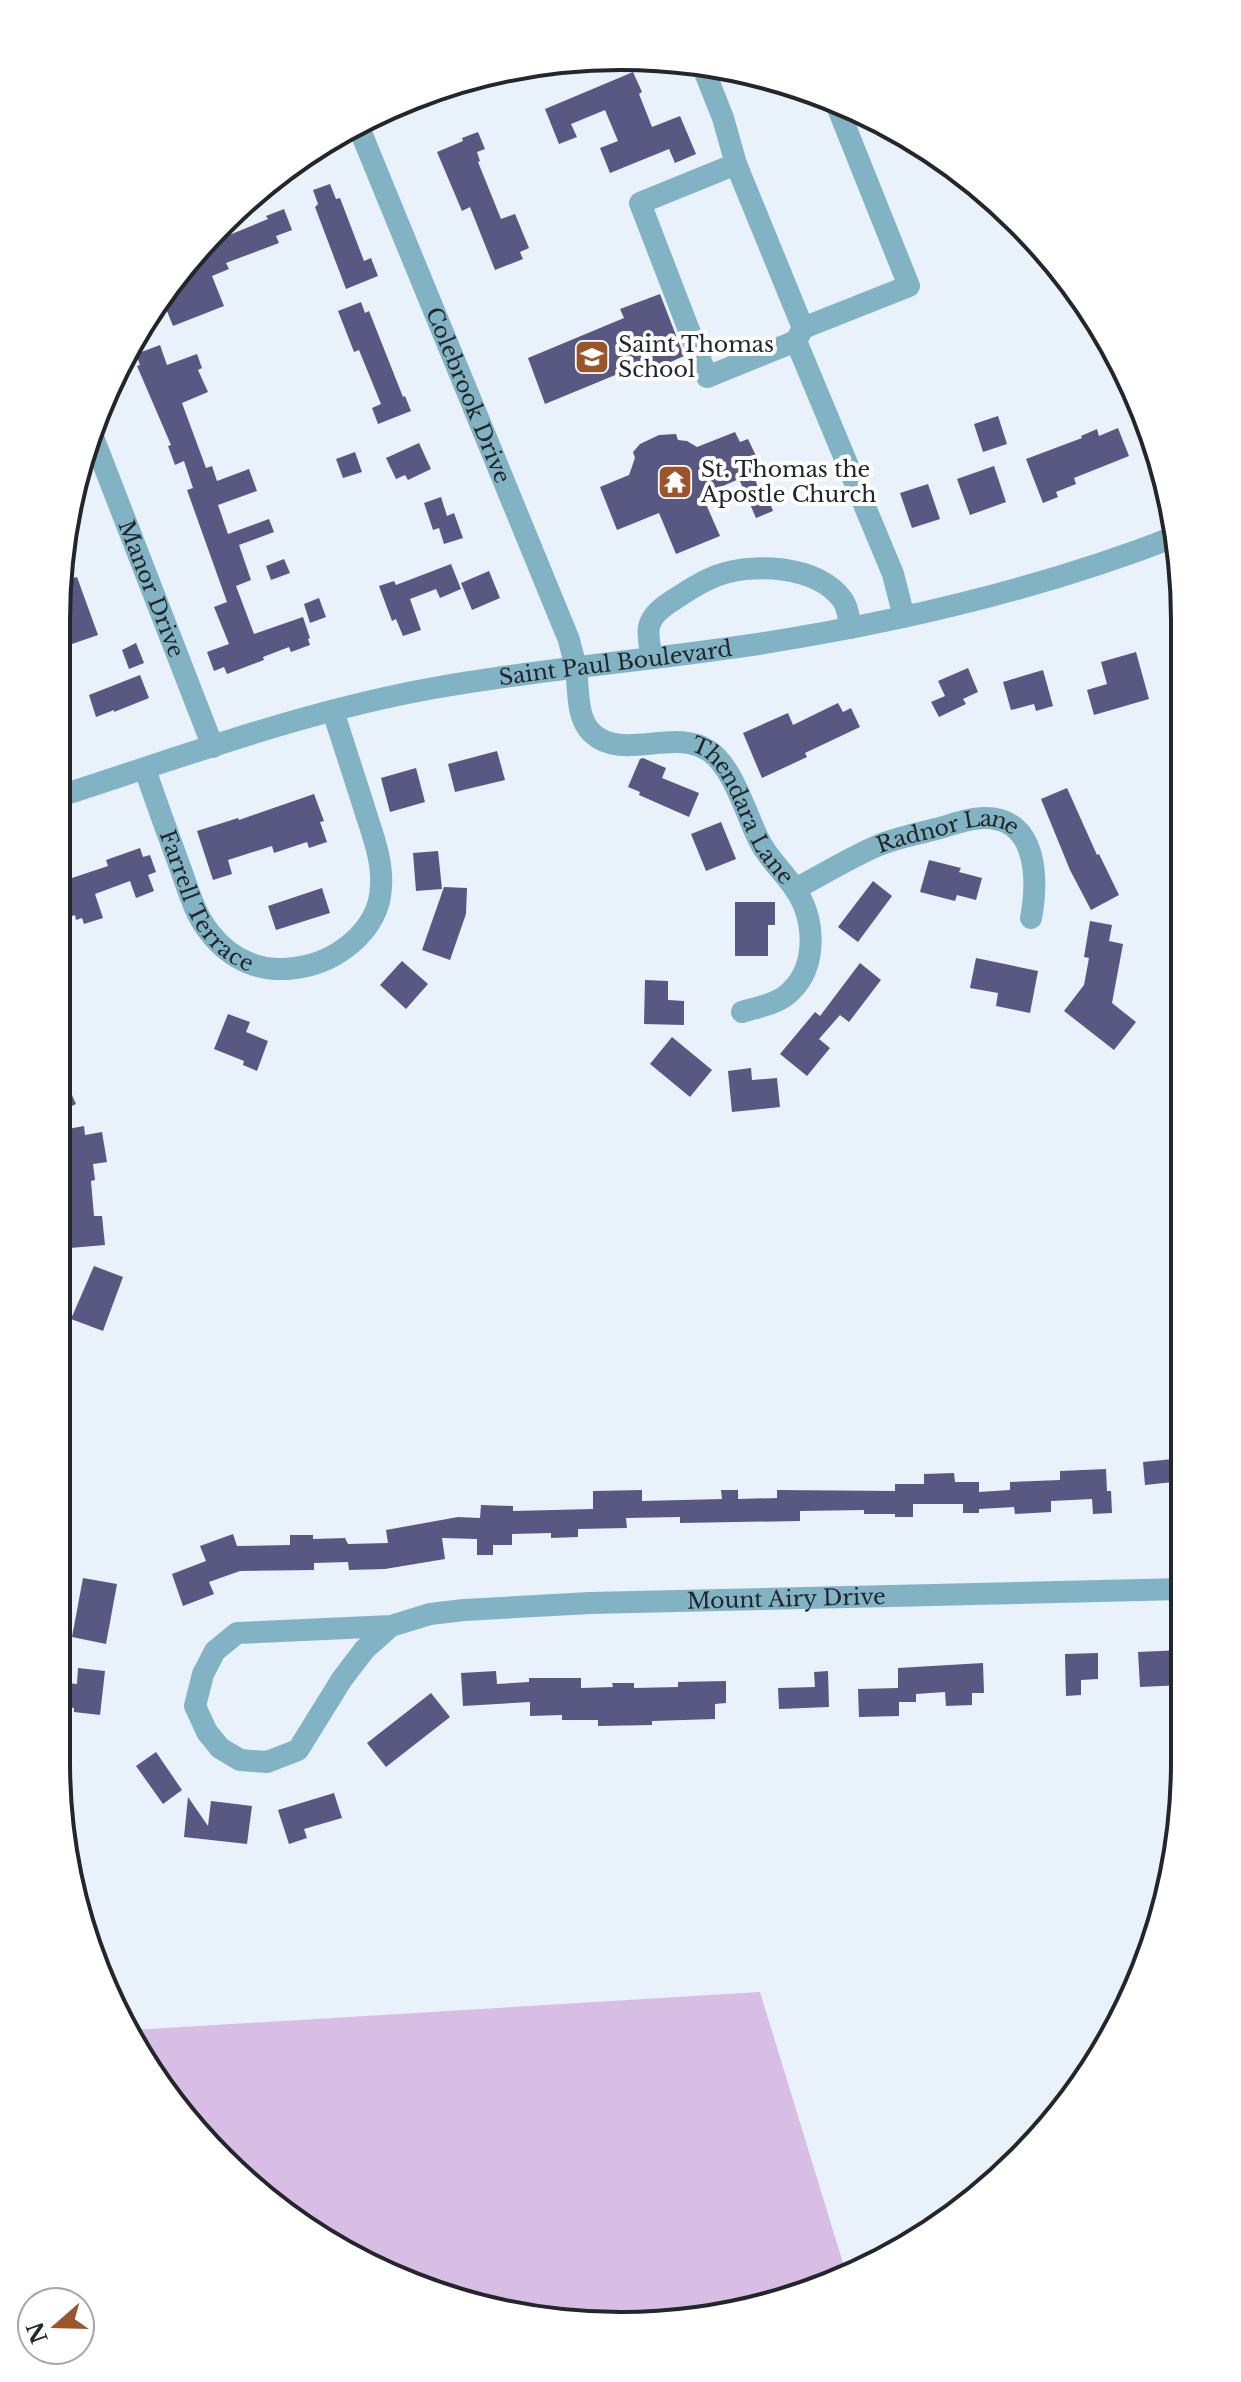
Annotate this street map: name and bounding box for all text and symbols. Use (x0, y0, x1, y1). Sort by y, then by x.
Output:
street label: Colebrook Drive (420, 303, 516, 487)
place label: Saint Thomas School (618, 331, 774, 383)
school or university icon: Saint Thomas School (573, 338, 611, 376)
place label: St. Thomas the Apostle Church (700, 456, 876, 508)
temple icon: St. Thomas the Apostle Church (656, 463, 694, 501)
street label: Manor Drive (112, 516, 190, 661)
street label: Saint Paul Boulevard (497, 635, 734, 691)
street label: Thendara Lane (687, 731, 799, 890)
street label: Radnor Lane (873, 805, 1024, 859)
street label: Farrell Terrace (154, 826, 258, 977)
street label: Mount Airy Drive (686, 1583, 886, 1615)
north arrow (16, 2286, 96, 2366)
text: N (21, 2318, 54, 2347)

